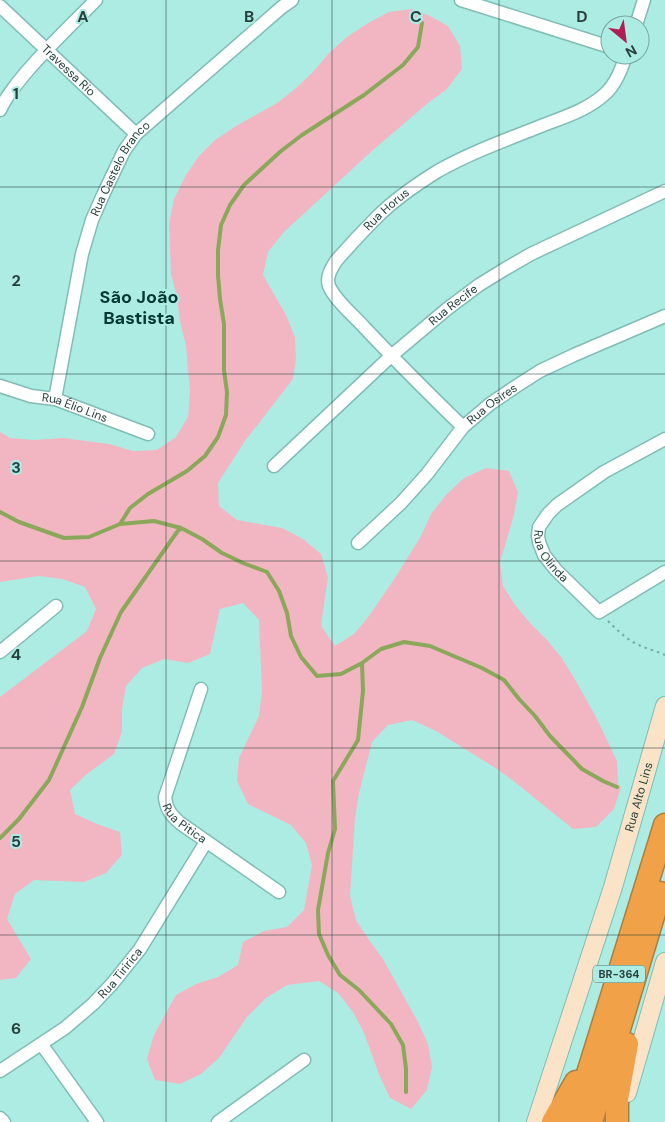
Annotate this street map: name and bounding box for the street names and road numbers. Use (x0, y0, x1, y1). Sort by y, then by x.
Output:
street label: Travessa Rio (38, 41, 99, 100)
street label: Rua Castelo Branco (87, 117, 154, 219)
street label: Rua Horus (360, 185, 413, 234)
street label: Rua Recife (425, 281, 481, 329)
street label: Rua Osires (464, 380, 520, 428)
street label: Rua Élio Lins (41, 389, 110, 426)
street label: Rua Olinda (530, 529, 572, 586)
street label: Rua Alto Lins (621, 760, 656, 833)
street label: Rua Pitica (159, 801, 210, 847)
street label: Rua Tiririca (94, 944, 146, 1002)
road number: BR-364 (593, 966, 645, 982)

